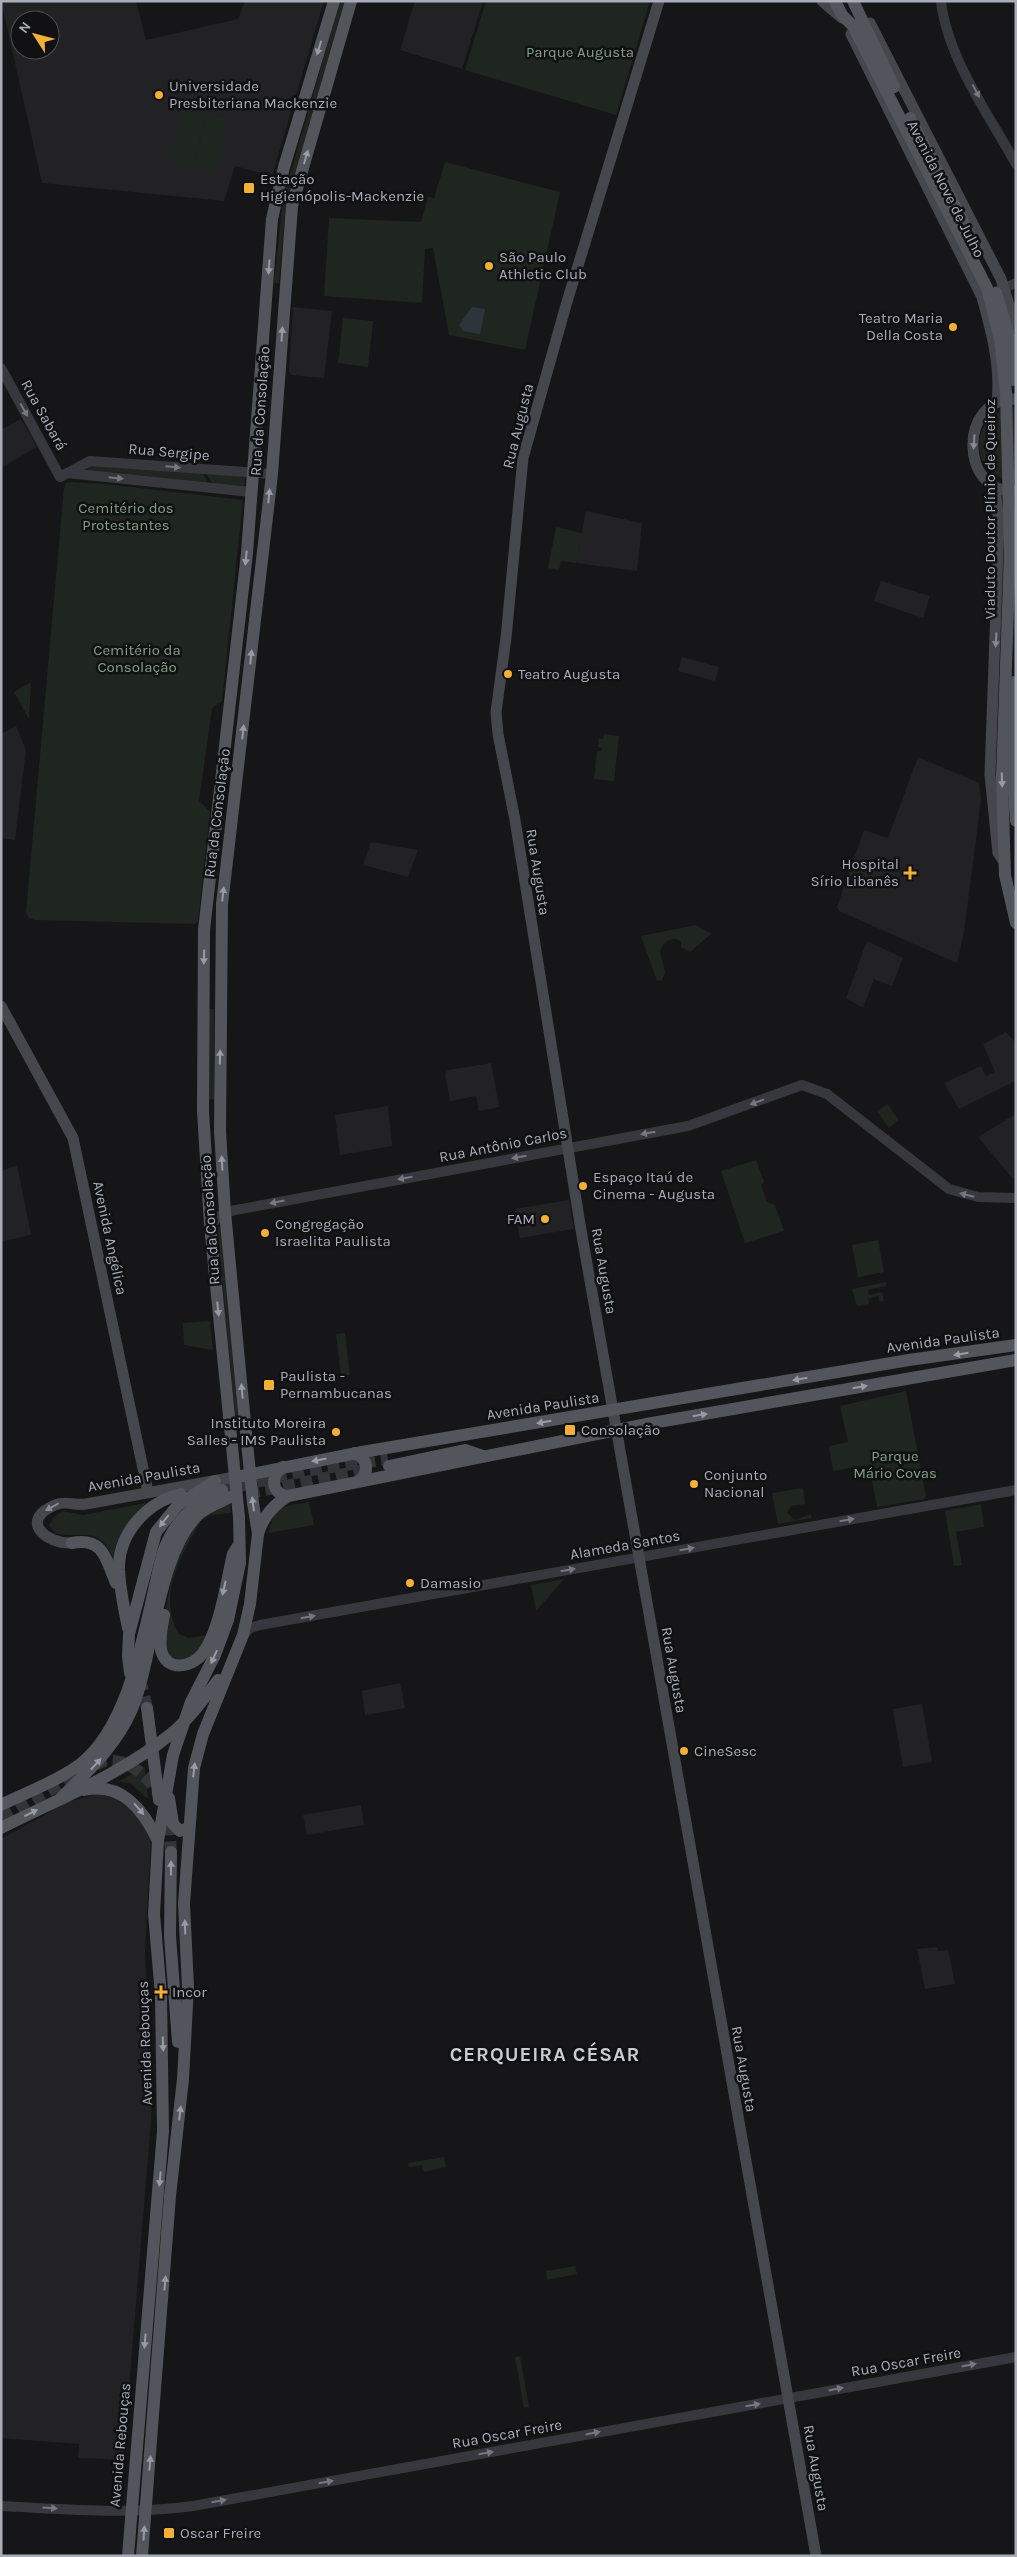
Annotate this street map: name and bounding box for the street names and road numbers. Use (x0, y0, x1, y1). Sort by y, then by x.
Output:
street label: Avenida Nove de Julho (904, 117, 988, 261)
street label: Rua da Consolação (246, 346, 274, 476)
street label: Rua Sabará (17, 376, 71, 454)
street label: Rua Augusta (499, 382, 537, 470)
street label: Viaduto Doutor Plínio de Queiroz (981, 399, 999, 619)
street label: Rua Sergipe (128, 439, 210, 465)
street label: Rua da Consolação (200, 747, 234, 879)
street label: Rua Augusta (522, 828, 554, 916)
street label: Rua Antônio Carlos (437, 1124, 569, 1166)
street label: Rua da Consolação (196, 1155, 224, 1285)
street label: Avenida Angélica (89, 1179, 131, 1297)
street label: Rua Augusta (588, 1227, 620, 1315)
street label: Avenida Paulista (885, 1323, 1001, 1357)
street label: Avenida Paulista (485, 1388, 601, 1424)
street label: Avenida Paulista (86, 1458, 202, 1496)
street label: Alameda Santos (568, 1526, 682, 1564)
street label: Rua Augusta (658, 1626, 690, 1714)
street label: Avenida Rebouças (134, 1980, 156, 2106)
street label: Rua Augusta (728, 2025, 760, 2113)
street label: Rua Oscar Freire (850, 2343, 962, 2381)
street label: Avenida Rebouças (106, 2382, 134, 2508)
street label: Rua Oscar Freire (451, 2415, 563, 2453)
street label: Rua Augusta (800, 2424, 832, 2512)

